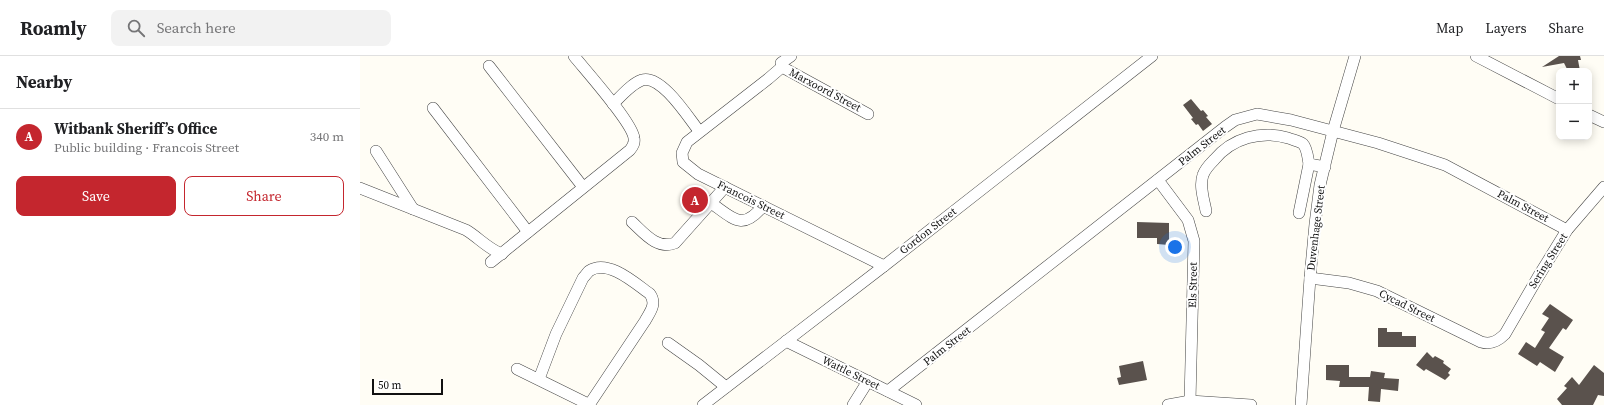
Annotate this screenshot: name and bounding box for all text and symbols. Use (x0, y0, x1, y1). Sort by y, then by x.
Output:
search box (111, 10, 391, 46)
text: Roamly (20, 15, 87, 41)
icon: search (125, 17, 147, 39)
text: Search here (157, 17, 236, 38)
text: Map (1436, 18, 1463, 38)
text: Layers (1485, 18, 1527, 38)
text: Share (1549, 18, 1584, 38)
street label: Marxoord Street (786, 65, 864, 115)
map controls (1556, 68, 1592, 140)
button: + (1556, 68, 1592, 104)
text: Nearby (16, 70, 72, 94)
button: − (1556, 104, 1592, 140)
text: Witbank Sheriff’s Office (54, 118, 217, 139)
street label: Palm Street (1175, 123, 1229, 169)
text: A (25, 128, 33, 145)
text: 340 m (310, 128, 344, 145)
text: Public building · Francois Street (54, 139, 239, 156)
button: Save (16, 176, 176, 216)
button: Share (184, 176, 344, 216)
street label: Francois Street (715, 177, 788, 223)
street label: Duvenhage Street (1303, 184, 1329, 272)
pin: A (682, 185, 708, 215)
street label: Palm Street (1495, 186, 1552, 226)
street label: Gordon Street (897, 204, 960, 258)
street label: Sering Street (1525, 230, 1571, 291)
your location (1165, 237, 1185, 257)
street label: Els Street (1185, 262, 1201, 308)
street label: Cycad Street (1376, 286, 1438, 326)
street label: Palm Street (920, 323, 974, 369)
street label: Wattle Street (820, 353, 883, 394)
scale bar (372, 377, 443, 396)
text: 50 m (378, 378, 401, 393)

